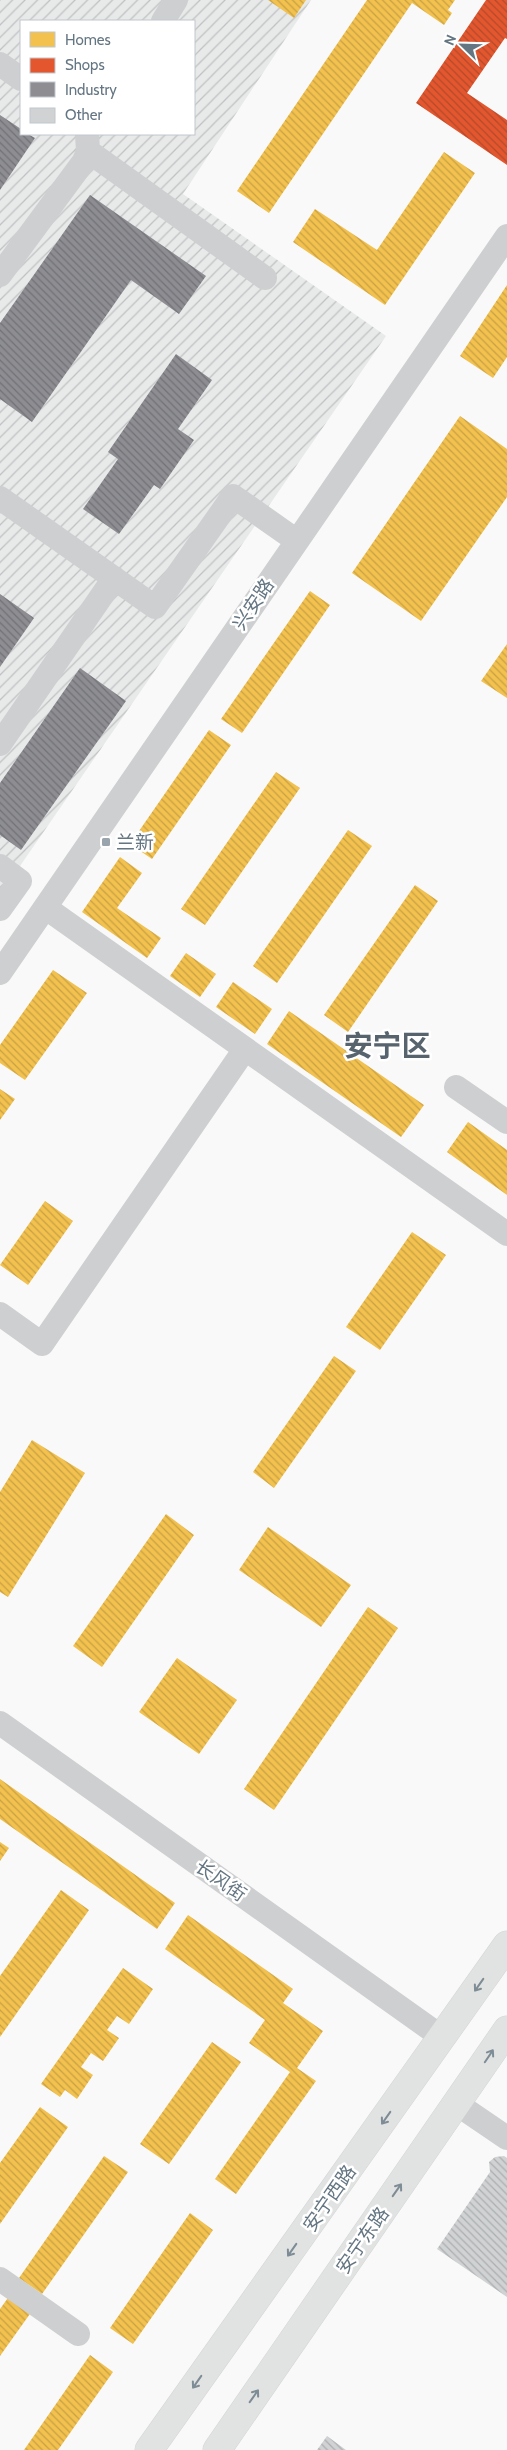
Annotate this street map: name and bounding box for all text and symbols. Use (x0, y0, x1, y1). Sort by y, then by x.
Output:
legend (20, 20, 195, 135)
north arrow (437, 20, 487, 70)
text: Homes (65, 31, 111, 49)
text: N (440, 32, 460, 48)
text: Shops (65, 56, 105, 74)
text: Industry (65, 81, 117, 99)
text: Other (65, 106, 102, 124)
street label: 兴安路 (228, 574, 279, 634)
place label: 兰新 (116, 831, 154, 854)
marker: 兰新 (100, 836, 112, 848)
district label: 安宁区 (343, 1028, 431, 1063)
street label: 长风街 (191, 1855, 251, 1906)
one-way arrow (474, 1977, 484, 1991)
one-way arrow (484, 2050, 494, 2064)
one-way arrow (381, 2110, 391, 2124)
street label: 安宁西路 (298, 2161, 361, 2236)
one-way arrow (392, 2183, 402, 2197)
street label: 安宁东路 (331, 2203, 394, 2278)
one-way arrow (287, 2243, 297, 2257)
one-way arrow (192, 2375, 202, 2389)
one-way arrow (249, 2389, 259, 2403)

